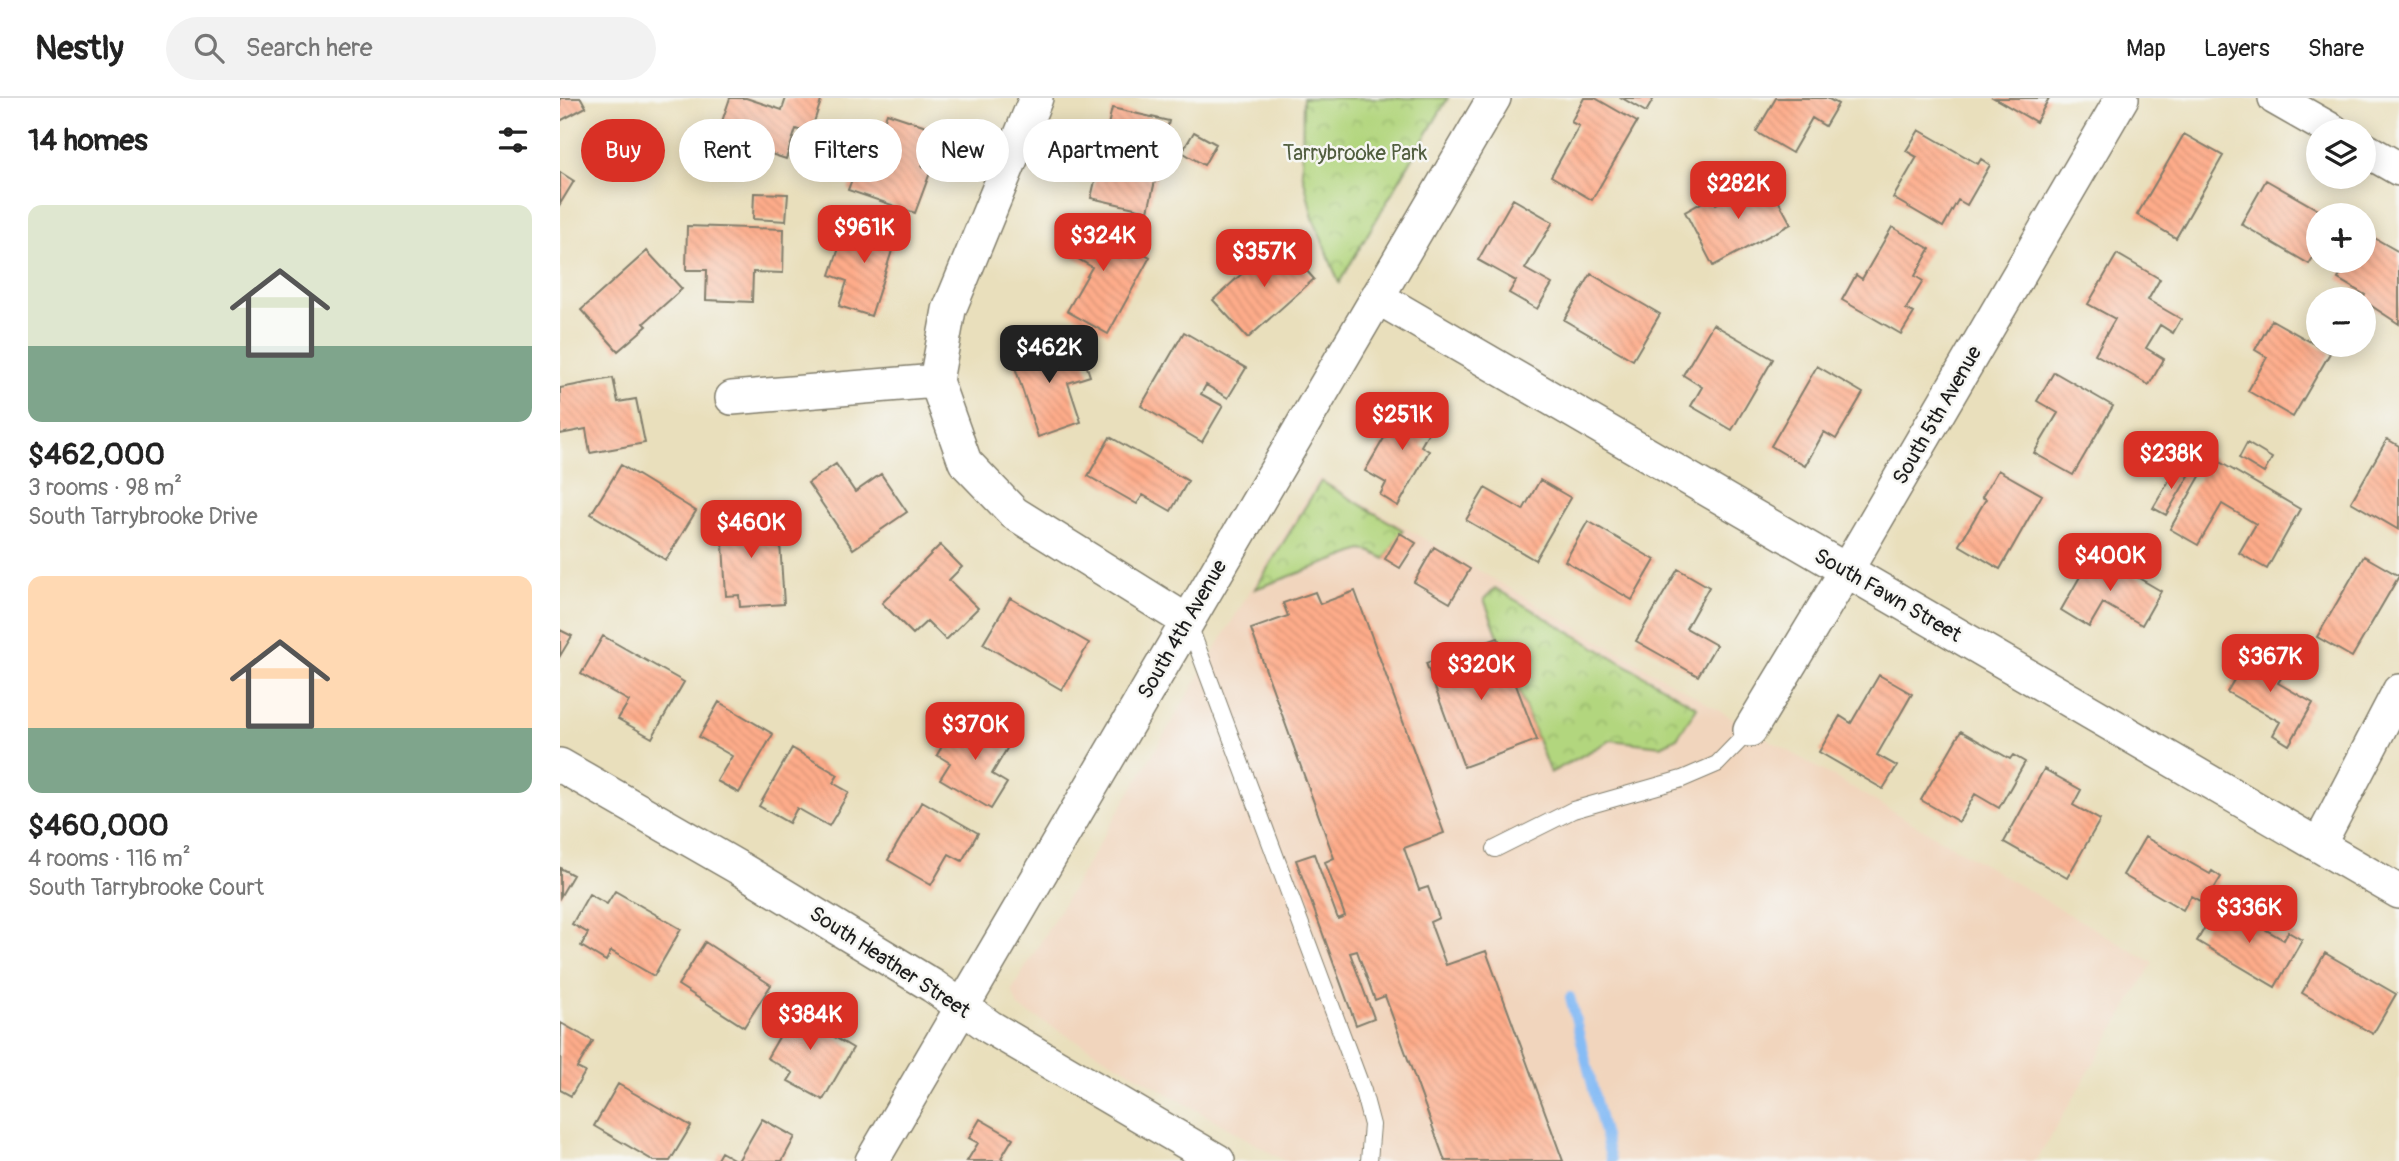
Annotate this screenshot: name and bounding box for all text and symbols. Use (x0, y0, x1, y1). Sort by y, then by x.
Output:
search box (166, 17, 656, 80)
text: Nestly (35, 28, 124, 69)
icon: search (190, 29, 228, 67)
text: Search here (246, 32, 373, 64)
text: Map (2126, 34, 2166, 63)
text: Layers (2204, 34, 2270, 63)
text: Share (2308, 34, 2364, 63)
chip: Buy (581, 119, 665, 182)
chip: Rent (679, 119, 775, 182)
chip: Filters (789, 119, 902, 182)
chip: New (916, 119, 1009, 182)
chip: Apartment (1023, 119, 1183, 182)
map controls (2306, 119, 2376, 357)
button: layers (2306, 119, 2376, 189)
icon: filters (494, 121, 532, 159)
text: 14 homes (28, 122, 148, 159)
park label: Tarrybrooke Park (1283, 140, 1427, 167)
pin: $282K (1689, 162, 1787, 221)
text: $282K (1706, 169, 1770, 198)
button: + (2306, 203, 2376, 273)
pin: $961K (815, 206, 913, 265)
text: $961K (834, 213, 894, 242)
pin: $324K (1054, 214, 1152, 273)
text: $324K (1070, 221, 1136, 250)
pin: $357K (1215, 230, 1313, 289)
text: $357K (1232, 237, 1296, 266)
icon: home (217, 250, 343, 376)
button: − (2306, 287, 2376, 357)
pin: $462K (1000, 326, 1098, 385)
text: $462K (1016, 333, 1082, 362)
street label: South 5th Avenue (1887, 340, 1988, 489)
pin: $251K (1353, 392, 1451, 452)
text: $251K (1372, 400, 1432, 429)
pin: $238K (2122, 432, 2220, 491)
text: $462,000 (28, 436, 165, 473)
text: $238K (2140, 439, 2202, 468)
text: 3 rooms · 98 m² (28, 473, 182, 502)
pin: $460K (702, 500, 800, 560)
text: South Tarrybrooke Drive (28, 502, 257, 531)
text: $460K (717, 508, 785, 537)
pin: $400K (2061, 533, 2159, 593)
text: $400K (2074, 541, 2146, 570)
street label: South Fawn Street (1809, 542, 1967, 649)
street label: South 4th Avenue (1132, 554, 1234, 704)
icon: home (217, 621, 343, 747)
pin: $367K (2221, 634, 2319, 694)
pin: $320K (1432, 642, 1530, 702)
text: $367K (2238, 642, 2302, 671)
text: $320K (1447, 650, 1515, 679)
pin: $370K (926, 702, 1024, 762)
text: $370K (941, 710, 1009, 739)
text: $460,000 (28, 807, 169, 844)
text: 4 rooms · 116 m² (28, 844, 191, 873)
text: South Tarrybrooke Court (28, 873, 264, 902)
pin: $336K (2200, 886, 2298, 945)
text: $336K (2216, 893, 2282, 922)
street label: South Heather Street (804, 900, 976, 1025)
pin: $384K (761, 992, 859, 1052)
text: $384K (778, 1000, 842, 1029)

